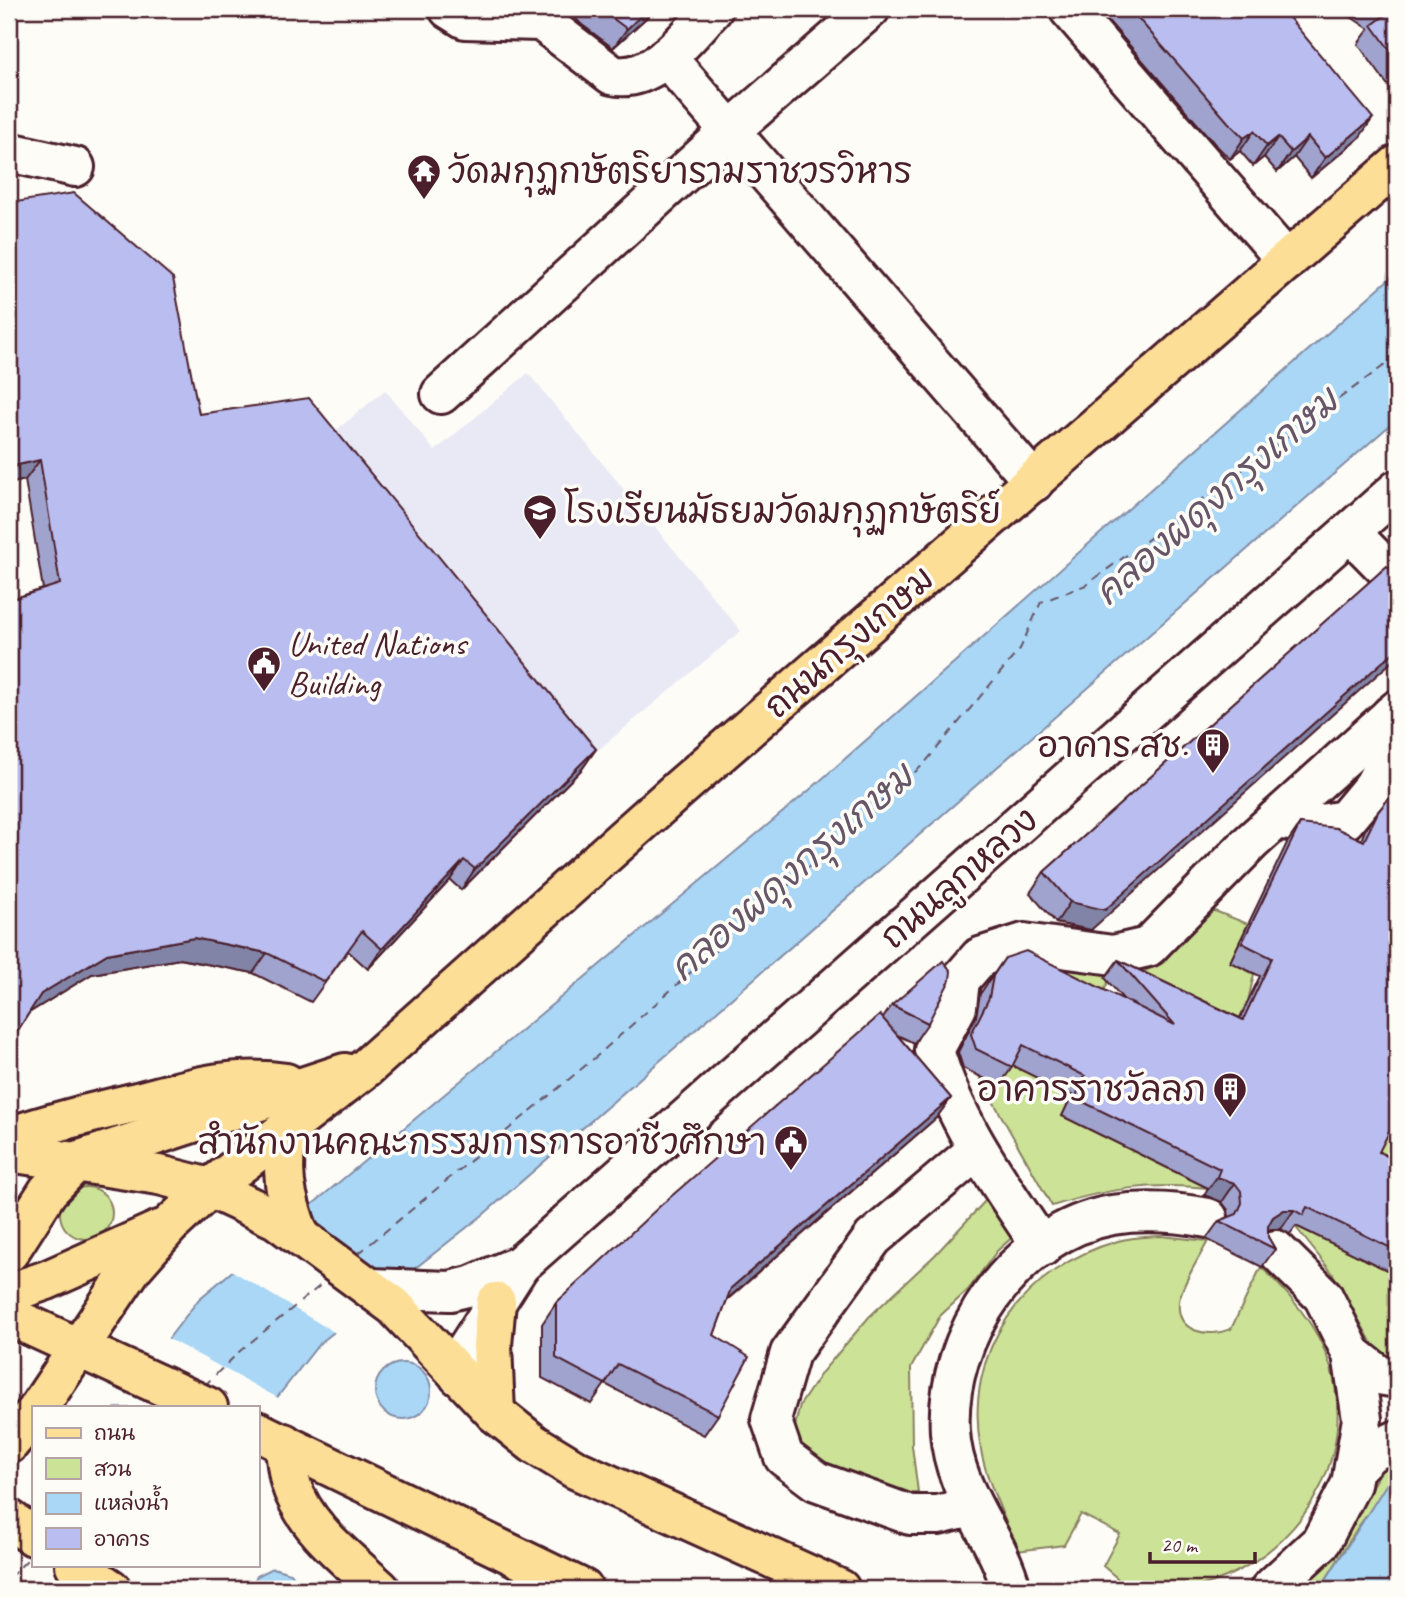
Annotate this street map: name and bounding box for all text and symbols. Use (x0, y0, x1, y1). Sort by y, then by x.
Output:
place label: วัดมกุฏกษัตริยารามราชวรวิหาร (448, 149, 913, 198)
temple icon: วัดมกุฏกษัตริยารามราชวรวิหาร (405, 152, 443, 201)
water label: คลองผดุงกรุงเกษม (1084, 375, 1353, 618)
place label: โรงเรียนมัธยมวัดมกุฏกษัตริย์ (564, 487, 1001, 538)
school or university icon: โรงเรียนมัธยมวัดมกุฏกษัตริย์ (521, 492, 559, 541)
street label: ถนนกรุงเกษม (755, 556, 946, 731)
place label: United Nations Building (288, 621, 469, 706)
public building icon: United Nations Building (245, 644, 283, 693)
place label: อาคาร สช. (1038, 723, 1188, 768)
building icon: อาคาร สช. (1194, 726, 1232, 775)
water label: คลองผดุงกรุงเกษม (659, 751, 928, 994)
street label: ถนนลูกหลวง (871, 797, 1049, 961)
place label: อาคารราชวัลลภ (977, 1067, 1206, 1112)
building icon: อาคารราชวัลลภ (1211, 1070, 1249, 1119)
place label: สำนักงานคณะกรรมการการอาชีวศึกษา (198, 1120, 766, 1165)
public building icon: สำนักงานคณะกรรมการการอาชีวศึกษา (772, 1123, 810, 1172)
legend (32, 1406, 259, 1566)
text: ถนน (94, 1420, 135, 1446)
text: สวน (94, 1456, 131, 1482)
text: แหล่งน้ำ (94, 1484, 169, 1516)
scale bar (1150, 1521, 1256, 1565)
text: อาคาร (94, 1526, 150, 1552)
text: 20 m (1161, 1532, 1199, 1558)

